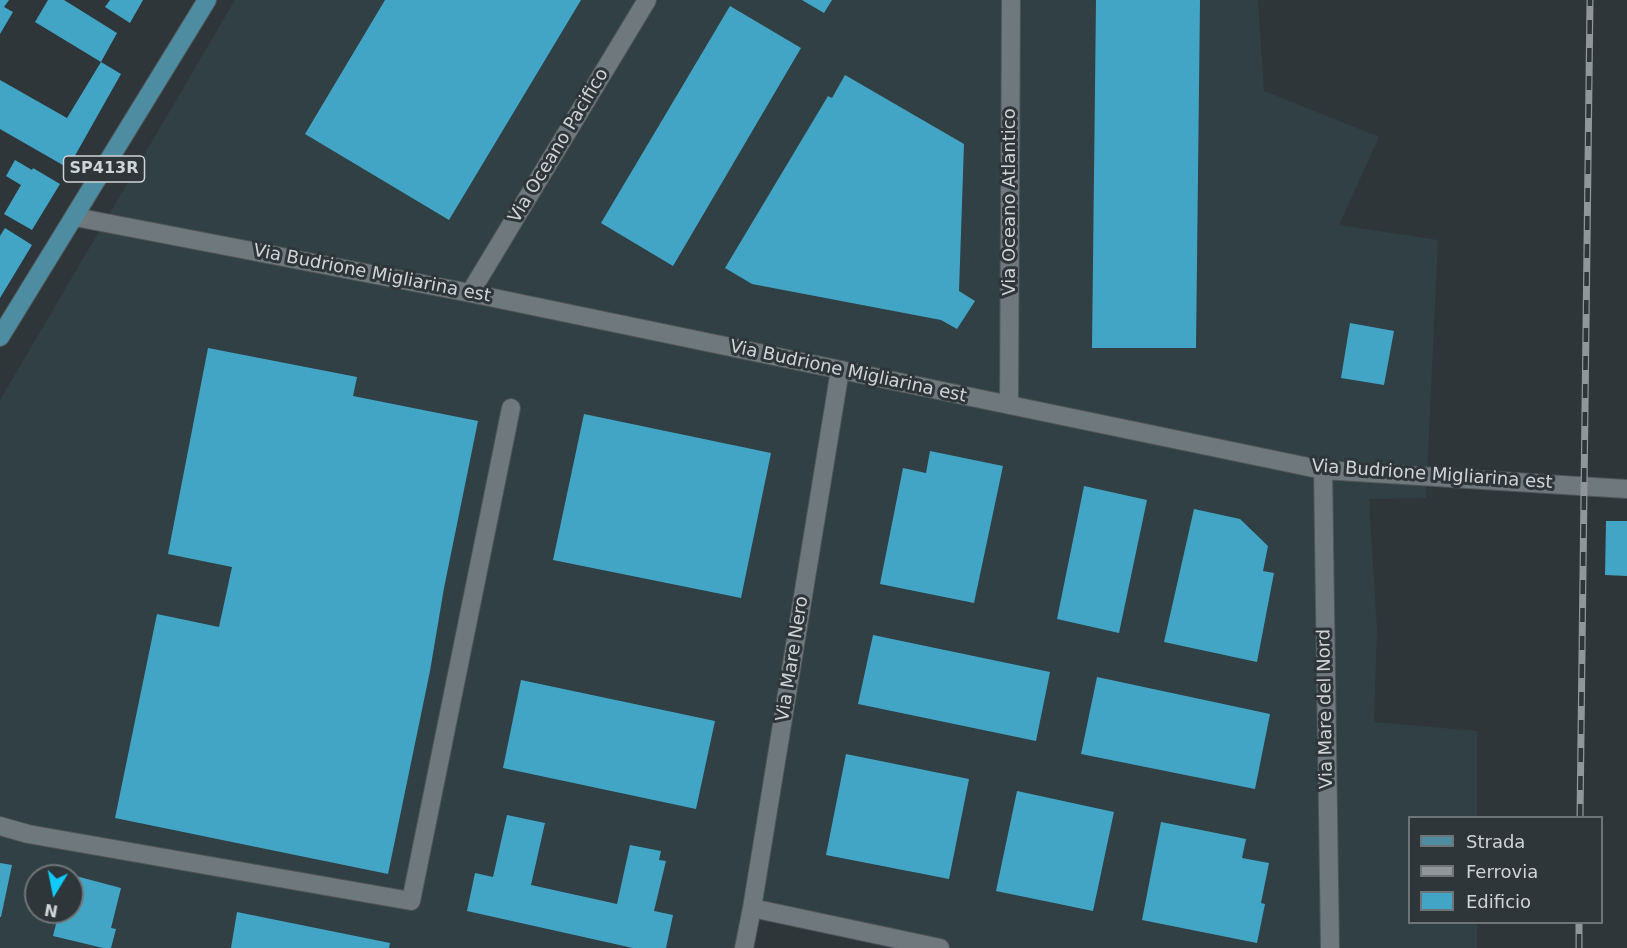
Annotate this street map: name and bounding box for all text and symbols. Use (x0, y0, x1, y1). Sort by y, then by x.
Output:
street label: Via Oceano Pacifico (504, 65, 614, 227)
street label: Via Oceano Atlantico (999, 108, 1021, 296)
road number: SP413R (63, 156, 144, 182)
street label: Via Budrione Migliarina est (251, 240, 493, 308)
street label: Via Budrione Migliarina est (728, 336, 968, 408)
street label: Via Budrione Migliarina est (1311, 456, 1553, 494)
street label: Via Mare Nero (772, 595, 814, 723)
street label: Via Mare del Nord (1314, 629, 1338, 789)
legend (1408, 816, 1603, 924)
text: Strada (1466, 831, 1525, 852)
text: Ferrovia (1466, 861, 1538, 882)
north arrow (24, 864, 84, 924)
text: Edificio (1466, 891, 1531, 912)
text: N (43, 900, 59, 921)

